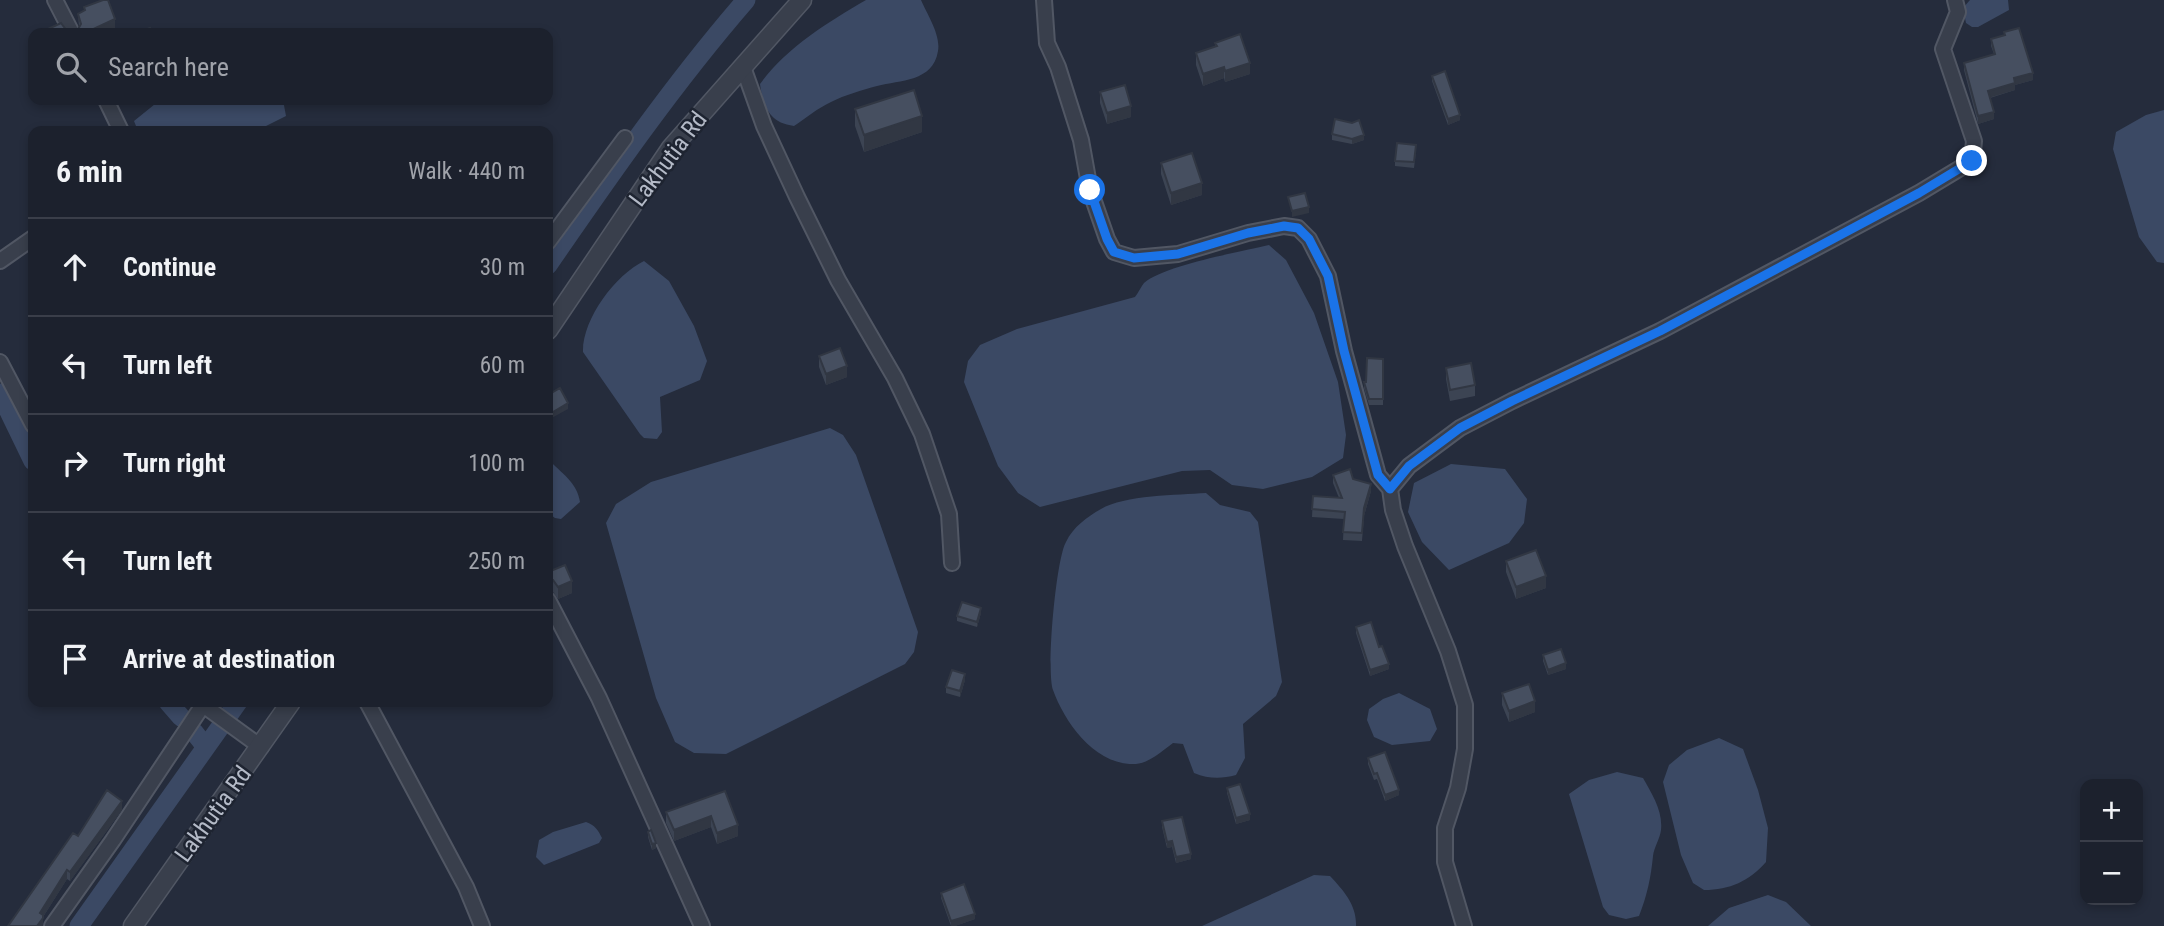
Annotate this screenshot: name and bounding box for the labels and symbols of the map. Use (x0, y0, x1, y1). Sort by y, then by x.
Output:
street label: Lakhutia Rd (623, 106, 713, 212)
route end (1956, 145, 1987, 176)
route start (1074, 174, 1105, 205)
street label: Lakhutia Rd (169, 761, 257, 867)

